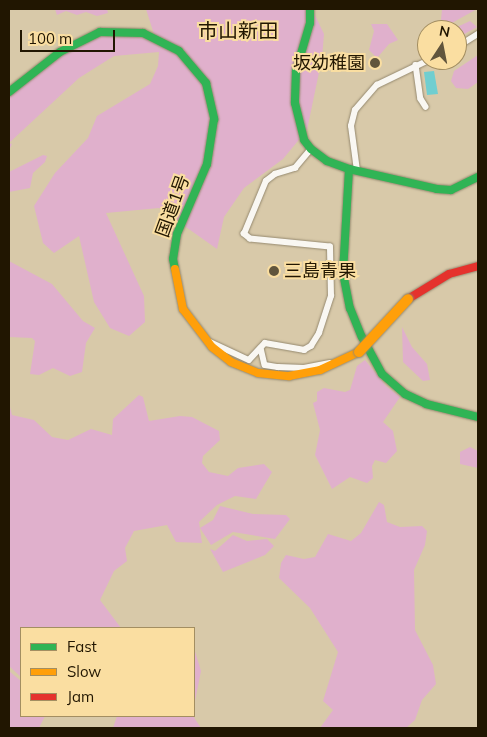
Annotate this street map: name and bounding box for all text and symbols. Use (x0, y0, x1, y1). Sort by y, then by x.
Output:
district label: 市山新田 (198, 18, 278, 42)
scale bar (22, 20, 118, 52)
north arrow (417, 20, 467, 70)
text: N (438, 21, 452, 41)
text: 100 m (28, 29, 72, 48)
place label: 坂幼稚園 (293, 52, 365, 74)
marker: 坂幼稚園 (369, 57, 381, 69)
street label: 国道1号 (152, 172, 194, 240)
place label: 三島青果 (284, 260, 356, 282)
marker: 三島青果 (268, 265, 280, 277)
legend (20, 627, 195, 717)
text: Fast (67, 637, 97, 656)
text: Slow (67, 662, 101, 681)
text: Jam (67, 687, 94, 706)

